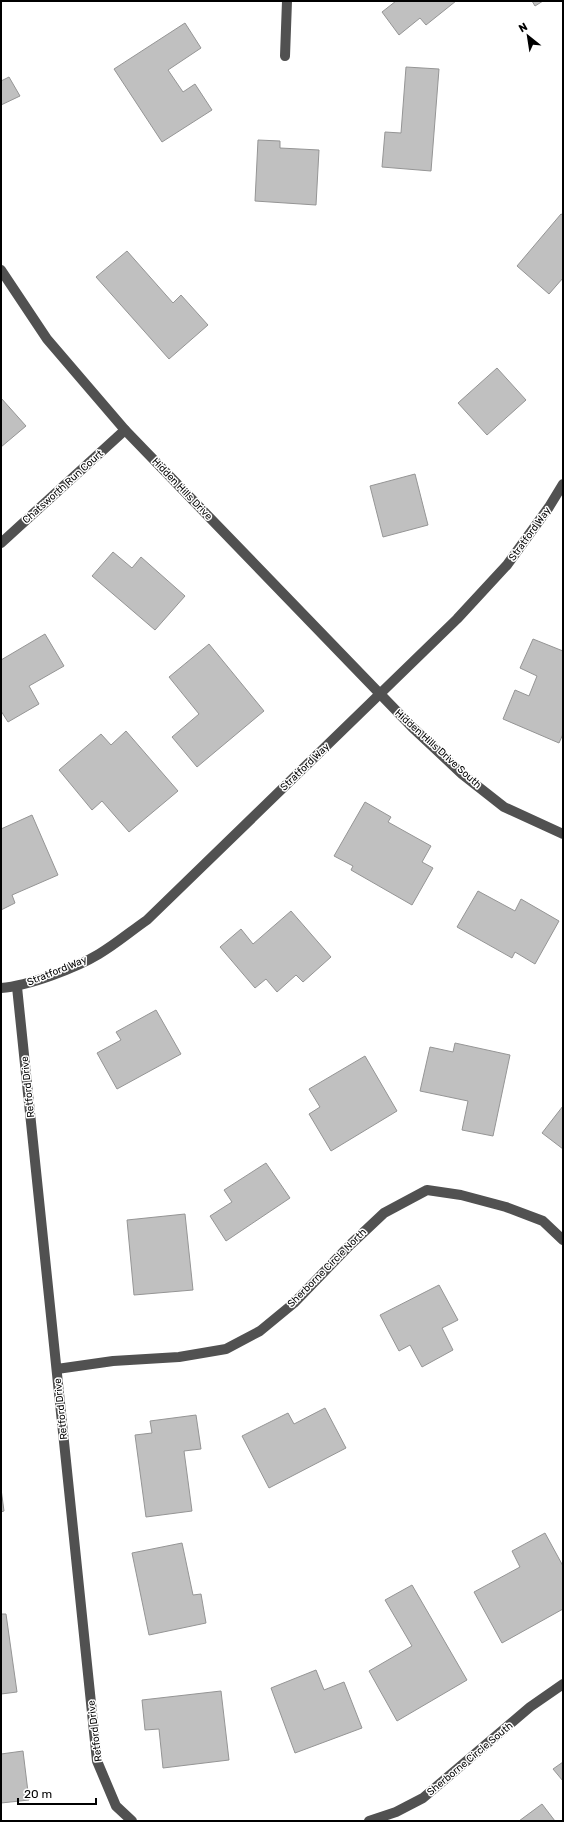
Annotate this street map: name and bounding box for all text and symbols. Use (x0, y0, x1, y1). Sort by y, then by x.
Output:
north arrow (508, 16, 548, 56)
text: N (517, 20, 530, 35)
street label: Chatsworth Run Court (20, 448, 106, 526)
street label: Hidden Hills Drive (149, 455, 215, 523)
street label: Stratford Way (507, 504, 554, 563)
street label: Hidden Hills Drive South (392, 707, 484, 791)
street label: Stratford Way (278, 740, 332, 793)
street label: Stratford Way (25, 953, 89, 988)
street label: Retford Drive (19, 1055, 37, 1118)
street label: Sherborne Circle North (285, 1226, 369, 1310)
street label: Retford Drive (52, 1377, 70, 1440)
street label: Retford Drive (85, 1699, 105, 1762)
street label: Sherborne Circle South (425, 1720, 515, 1798)
scale bar (18, 1780, 96, 1806)
text: 20 m (24, 1787, 52, 1801)

